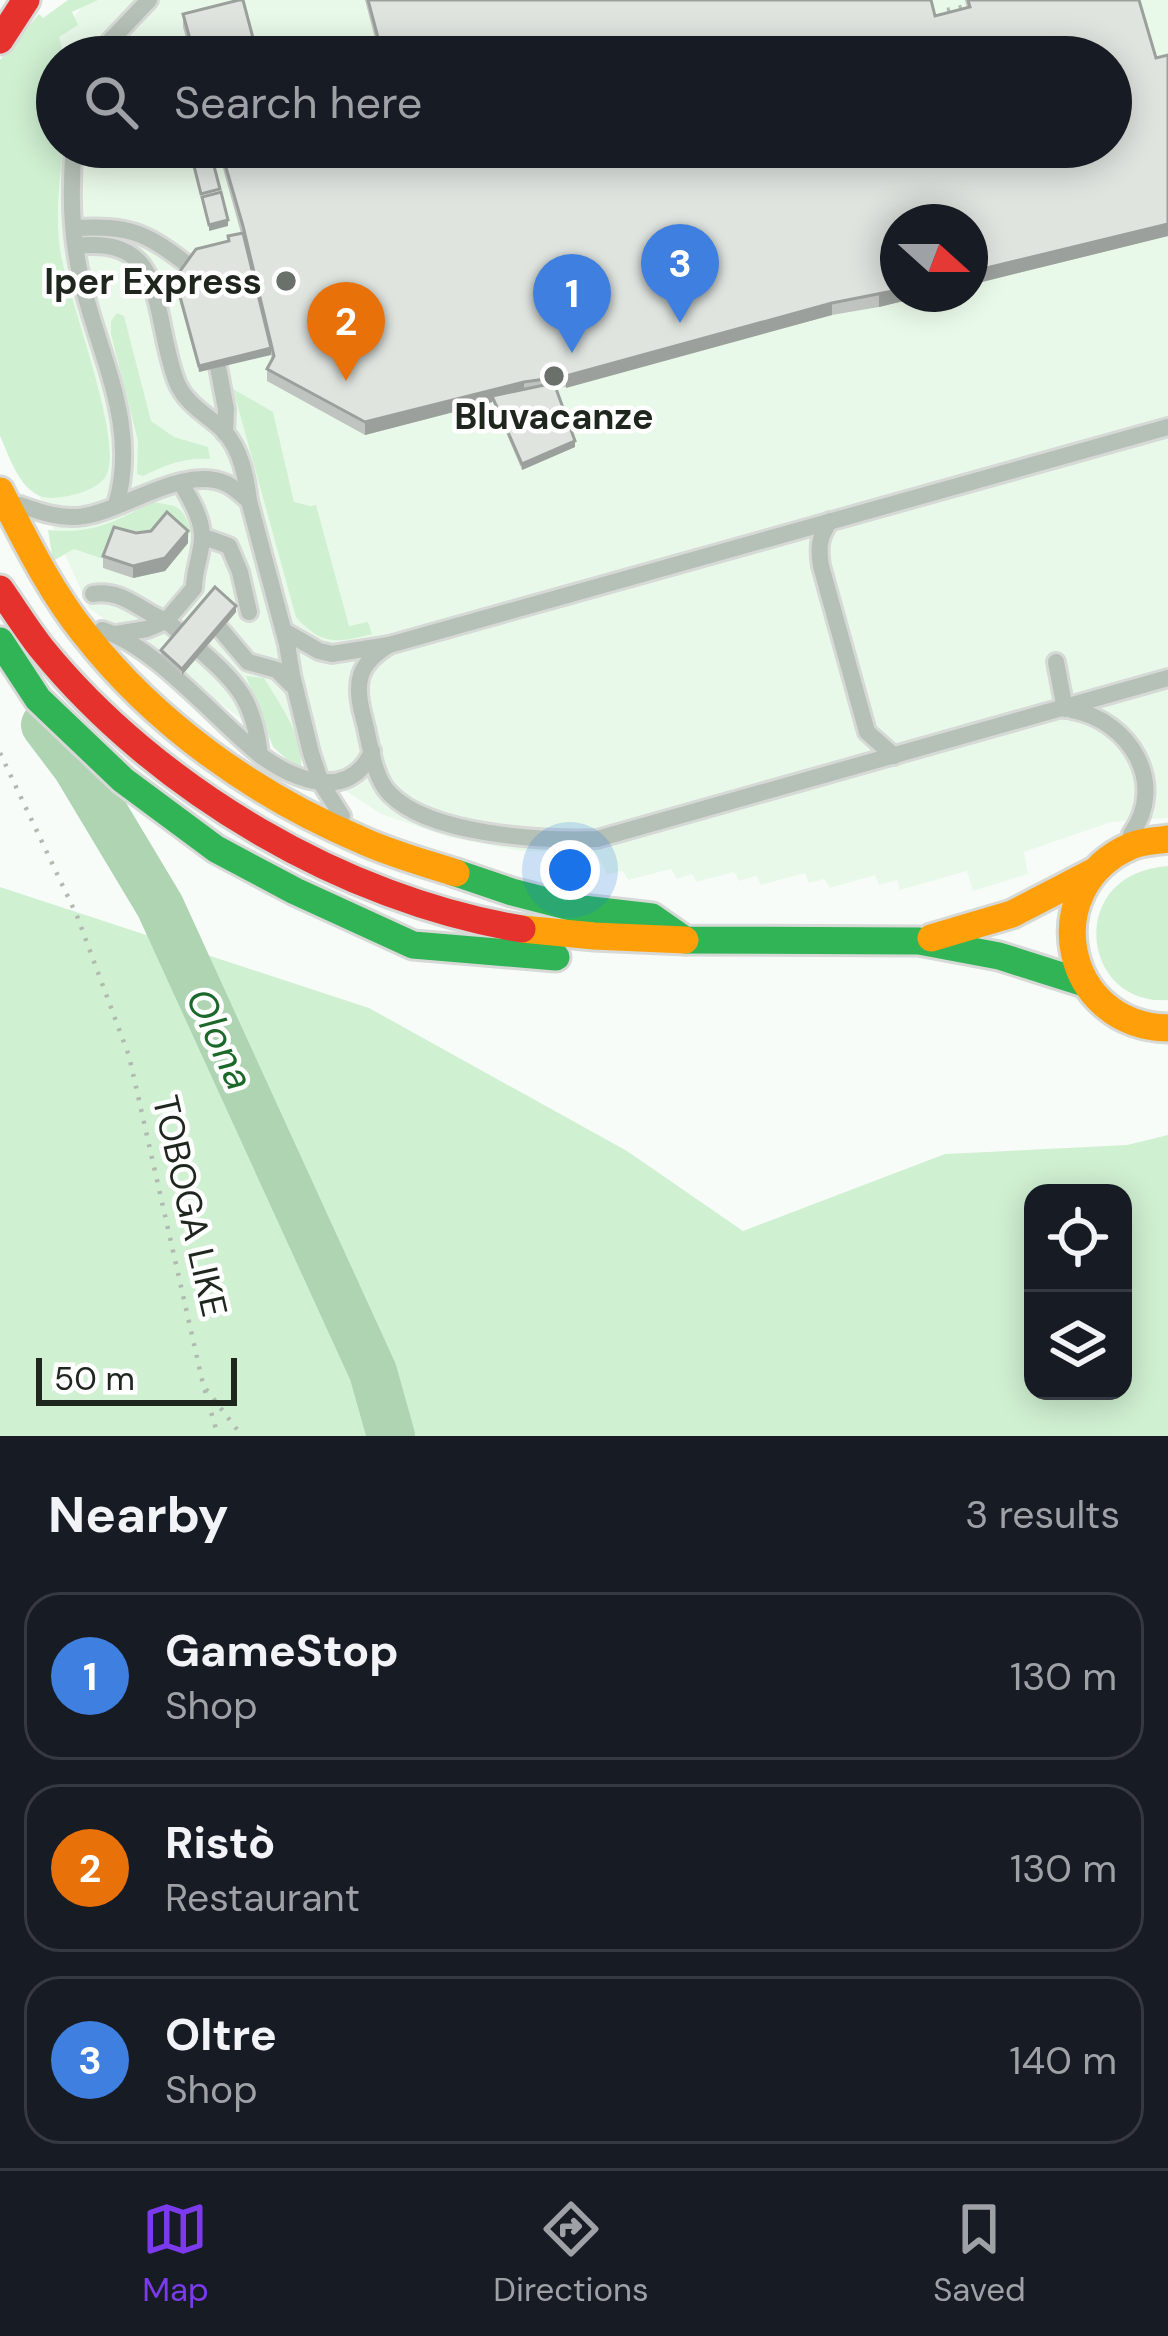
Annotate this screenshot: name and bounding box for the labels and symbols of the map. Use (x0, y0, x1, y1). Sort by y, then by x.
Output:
north arrow (880, 204, 988, 312)
pin: 3 (641, 224, 719, 323)
pin: 1 (533, 254, 611, 353)
place label: Iper Express (44, 258, 262, 305)
marker: Iper Express (273, 268, 299, 294)
pin: 2 (307, 282, 385, 381)
marker: Bluvacanze (541, 363, 567, 389)
place label: Bluvacanze (454, 393, 654, 440)
your location (540, 840, 600, 900)
water label: Olona (174, 980, 266, 1098)
street label: TOBOGA LIKE (142, 1091, 238, 1321)
scale bar (36, 1352, 237, 1405)

